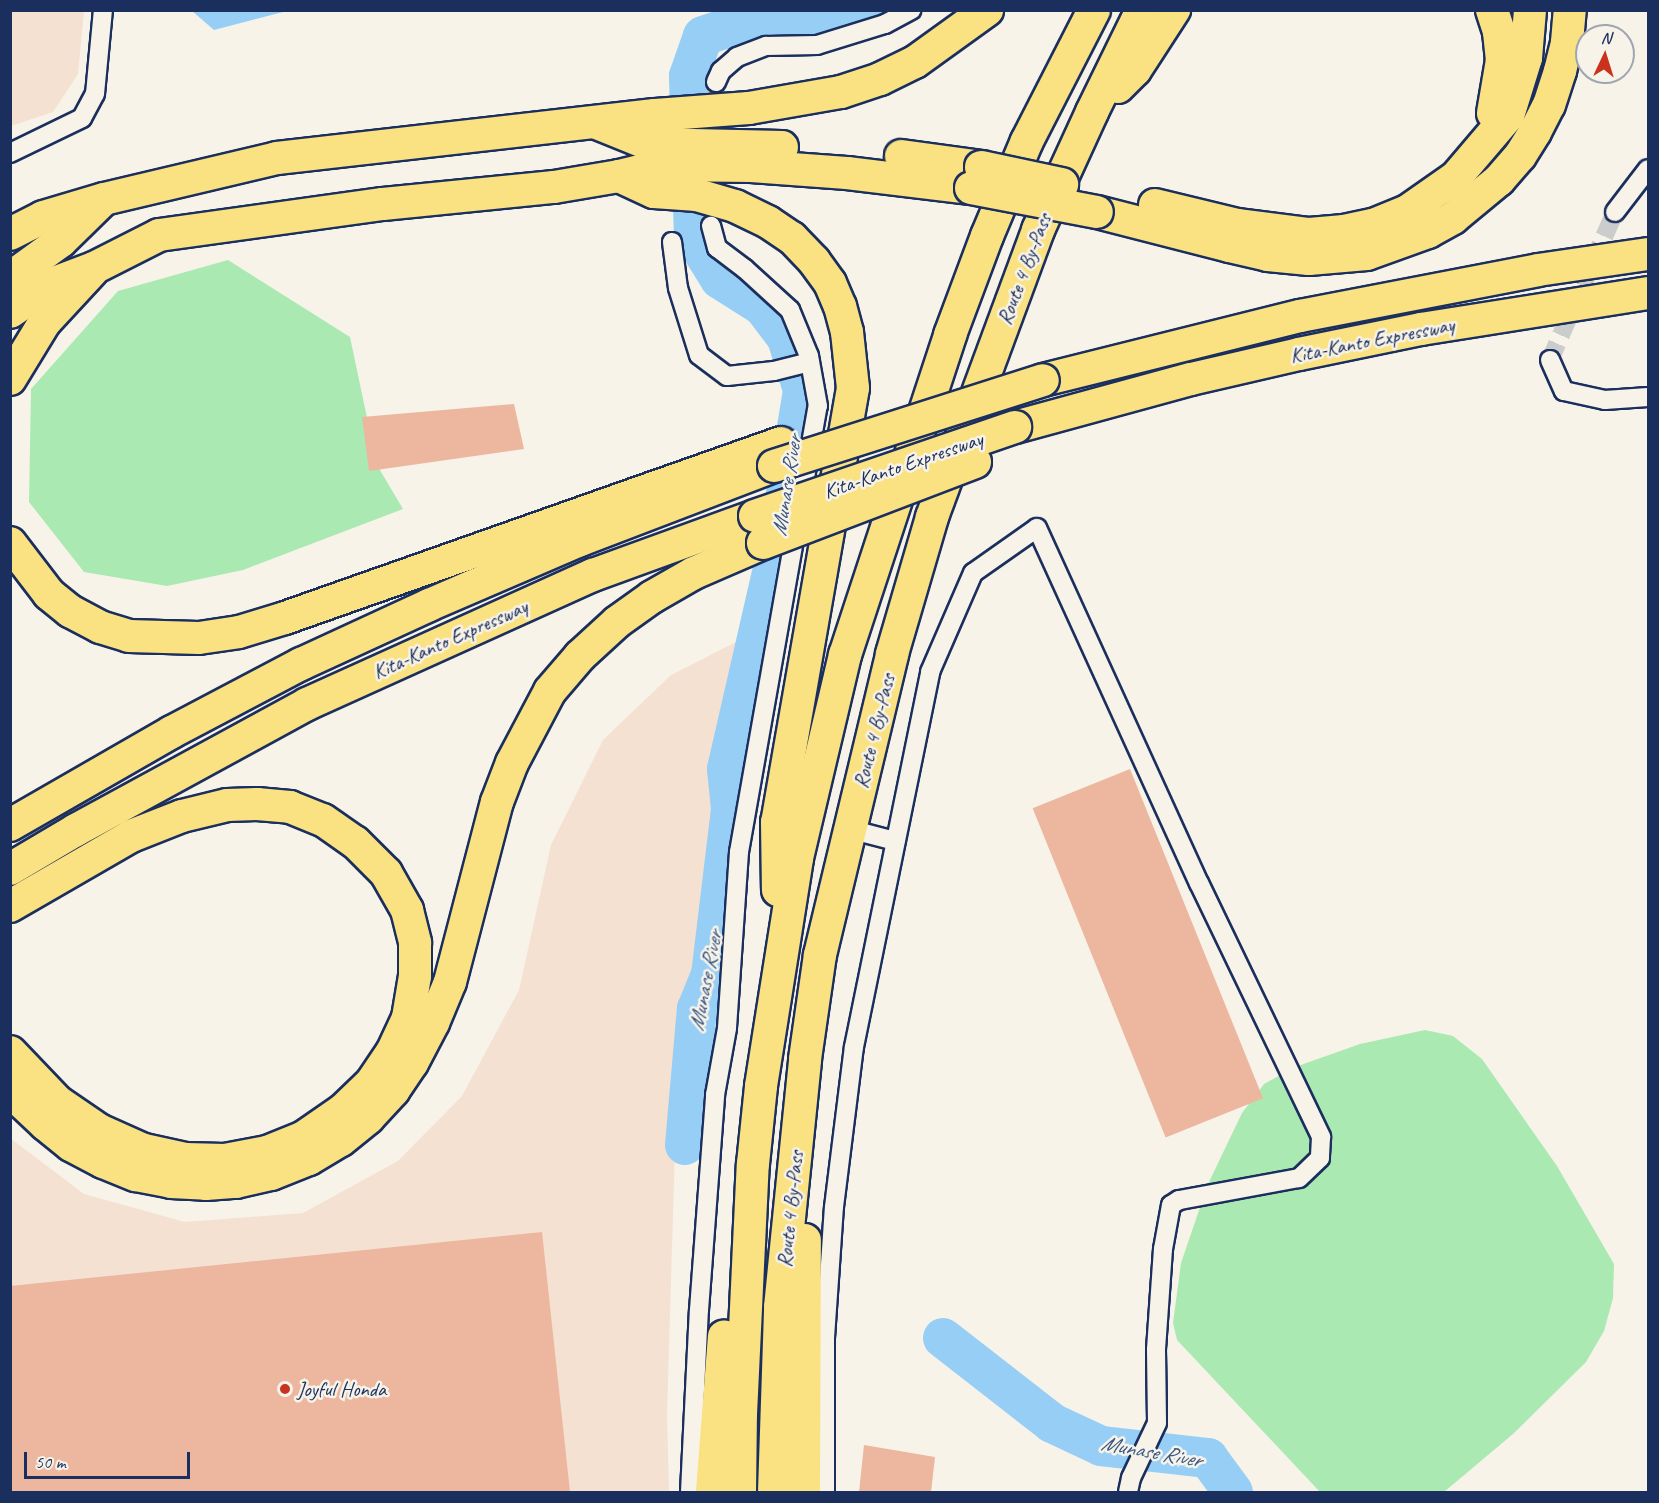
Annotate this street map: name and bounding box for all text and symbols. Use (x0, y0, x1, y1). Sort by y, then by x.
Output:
north arrow (1575, 24, 1635, 84)
text: N (1600, 28, 1612, 48)
street label: Route 4 By-Pass (991, 210, 1057, 328)
street label: Kita-Kanto Expressway (1288, 312, 1456, 368)
street label: Kita-Kanto Expressway (820, 426, 986, 504)
water label: Munase River (766, 434, 808, 538)
street label: Kita-Kanto Expressway (369, 594, 531, 684)
street label: Route 4 By-Pass (848, 671, 900, 791)
water label: Munase River (683, 929, 729, 1033)
street label: Route 4 By-Pass (771, 1150, 809, 1268)
place label: Joyful Honda (297, 1376, 385, 1402)
marker: Joyful Honda (278, 1382, 292, 1396)
water label: Munase River (1099, 1430, 1203, 1474)
scale bar (27, 1440, 194, 1478)
text: 50 m (35, 1451, 66, 1473)

